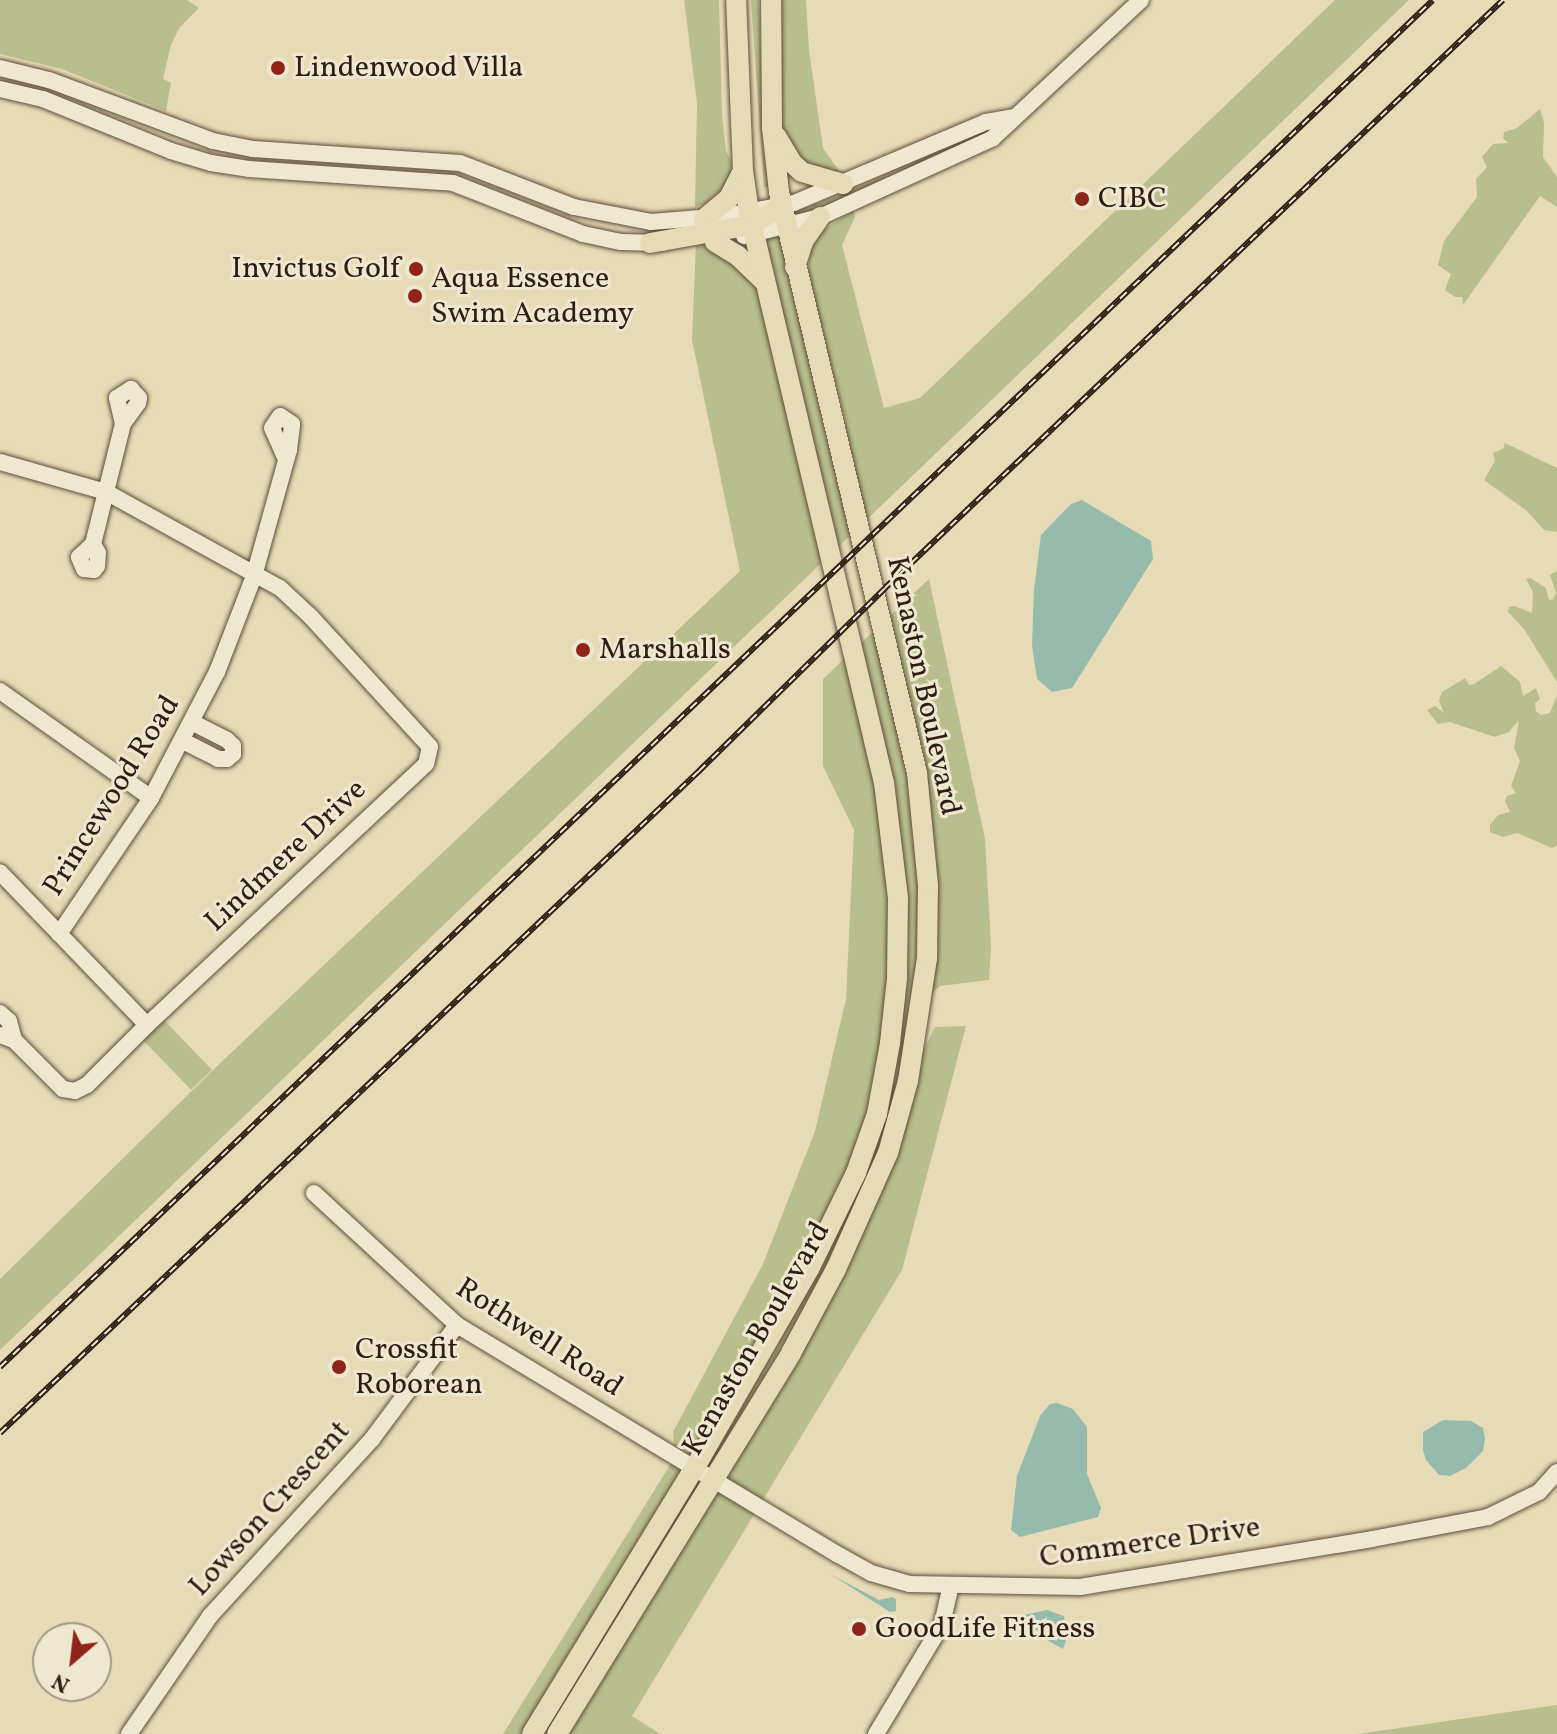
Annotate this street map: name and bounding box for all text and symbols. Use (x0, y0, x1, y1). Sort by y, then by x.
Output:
place label: Lindenwood Villa (294, 50, 524, 86)
marker: Lindenwood Villa (269, 59, 287, 77)
place label: CIBC (1098, 181, 1166, 217)
marker: CIBC (1073, 190, 1091, 208)
place label: Invictus Golf (231, 251, 400, 287)
marker: Invictus Golf (407, 260, 425, 278)
place label: Aqua Essence Swim Academy (431, 261, 634, 332)
marker: Aqua Essence Swim Academy (406, 287, 424, 305)
street label: Kenaston Boulevard (878, 553, 968, 819)
place label: Marshalls (599, 632, 731, 668)
marker: Marshalls (574, 641, 592, 659)
street label: Princewood Road (36, 689, 188, 903)
street label: Lindmere Drive (198, 772, 374, 940)
street label: Kenaston Boulevard (675, 1216, 839, 1462)
street label: Rothwell Road (449, 1271, 629, 1405)
place label: Crossfit Roborean (355, 1332, 483, 1402)
marker: Crossfit Roborean (330, 1358, 348, 1376)
street label: Lowson Crescent (182, 1414, 358, 1604)
street label: Commerce Drive (1037, 1510, 1263, 1576)
place label: GoodLife Fitness (875, 1611, 1095, 1647)
marker: GoodLife Fitness (850, 1620, 868, 1638)
north arrow (32, 1622, 112, 1702)
text: N (47, 1664, 76, 1699)

